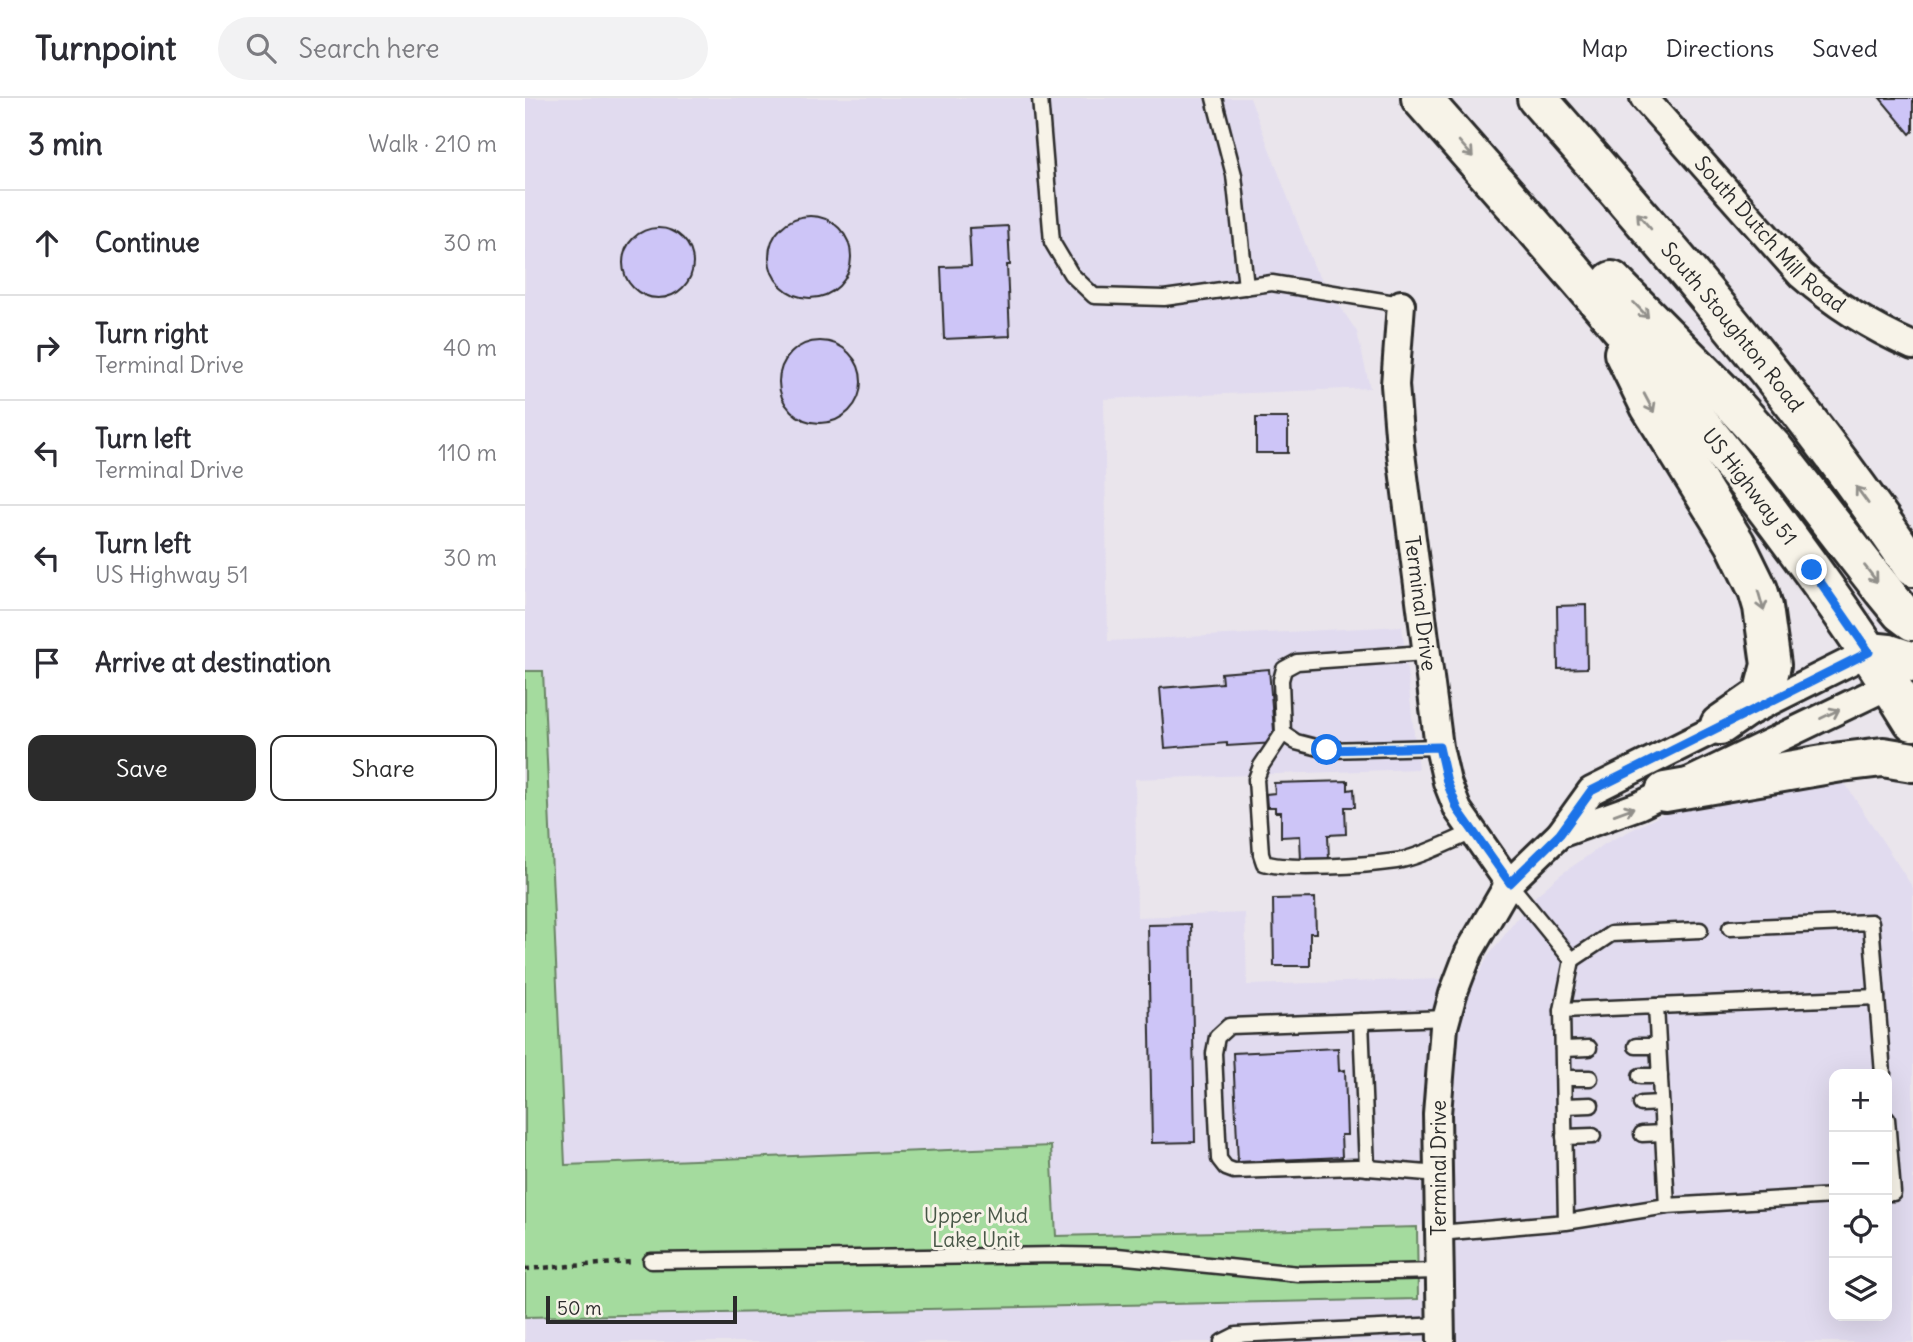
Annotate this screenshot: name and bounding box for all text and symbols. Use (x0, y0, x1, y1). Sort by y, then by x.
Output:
search box (218, 17, 708, 80)
text: Turnpoint (35, 27, 176, 69)
icon: search (242, 29, 280, 67)
text: Search here (298, 32, 439, 65)
text: Map (1581, 33, 1628, 63)
text: Directions (1666, 33, 1774, 63)
text: Saved (1812, 33, 1878, 63)
text: 3 min (28, 125, 103, 163)
text: Walk · 210 m (368, 129, 497, 158)
one-way arrow (1458, 140, 1474, 158)
street label: South Dutch Mill Road (1689, 150, 1851, 318)
one-way arrow (1636, 213, 1652, 231)
icon: ahead (28, 224, 66, 262)
text: Continue (95, 226, 200, 259)
text: 30 m (443, 228, 497, 257)
street label: South Stoughton Road (1655, 236, 1810, 417)
one-way arrow (1633, 302, 1650, 319)
text: Turn right (95, 317, 208, 350)
icon: right (28, 329, 66, 367)
text: 40 m (443, 333, 497, 362)
text: Terminal Drive (95, 350, 244, 379)
one-way arrow (1643, 392, 1657, 412)
text: Turn left (95, 422, 191, 455)
street label: US Highway 51 (1696, 423, 1803, 550)
icon: left (28, 434, 66, 472)
text: 110 m (438, 438, 497, 467)
text: Terminal Drive (95, 455, 244, 484)
one-way arrow (1855, 486, 1869, 505)
text: Turn left (95, 527, 191, 560)
street label: Terminal Drive (1399, 534, 1443, 672)
icon: left (28, 539, 66, 577)
text: 30 m (443, 543, 497, 572)
route end (1796, 554, 1827, 585)
text: US Highway 51 (95, 560, 249, 589)
one-way arrow (1863, 565, 1878, 583)
one-way arrow (1755, 589, 1768, 611)
icon: arrive (28, 644, 66, 682)
text: Arrive at destination (95, 646, 331, 679)
one-way arrow (1819, 706, 1840, 720)
route start (1311, 734, 1342, 765)
button: Save (28, 735, 256, 801)
button: Share (270, 735, 497, 801)
one-way arrow (1613, 803, 1635, 816)
map controls (1829, 1069, 1892, 1321)
button: + (1829, 1069, 1892, 1132)
street label: Terminal Drive (1425, 1100, 1452, 1236)
button: − (1829, 1132, 1892, 1195)
button: locate (1829, 1195, 1892, 1258)
park label: Upper Mud Lake Unit (924, 1202, 1028, 1253)
button: layers (1829, 1258, 1892, 1321)
scale bar (546, 1293, 737, 1325)
text: 50 m (557, 1296, 602, 1320)

